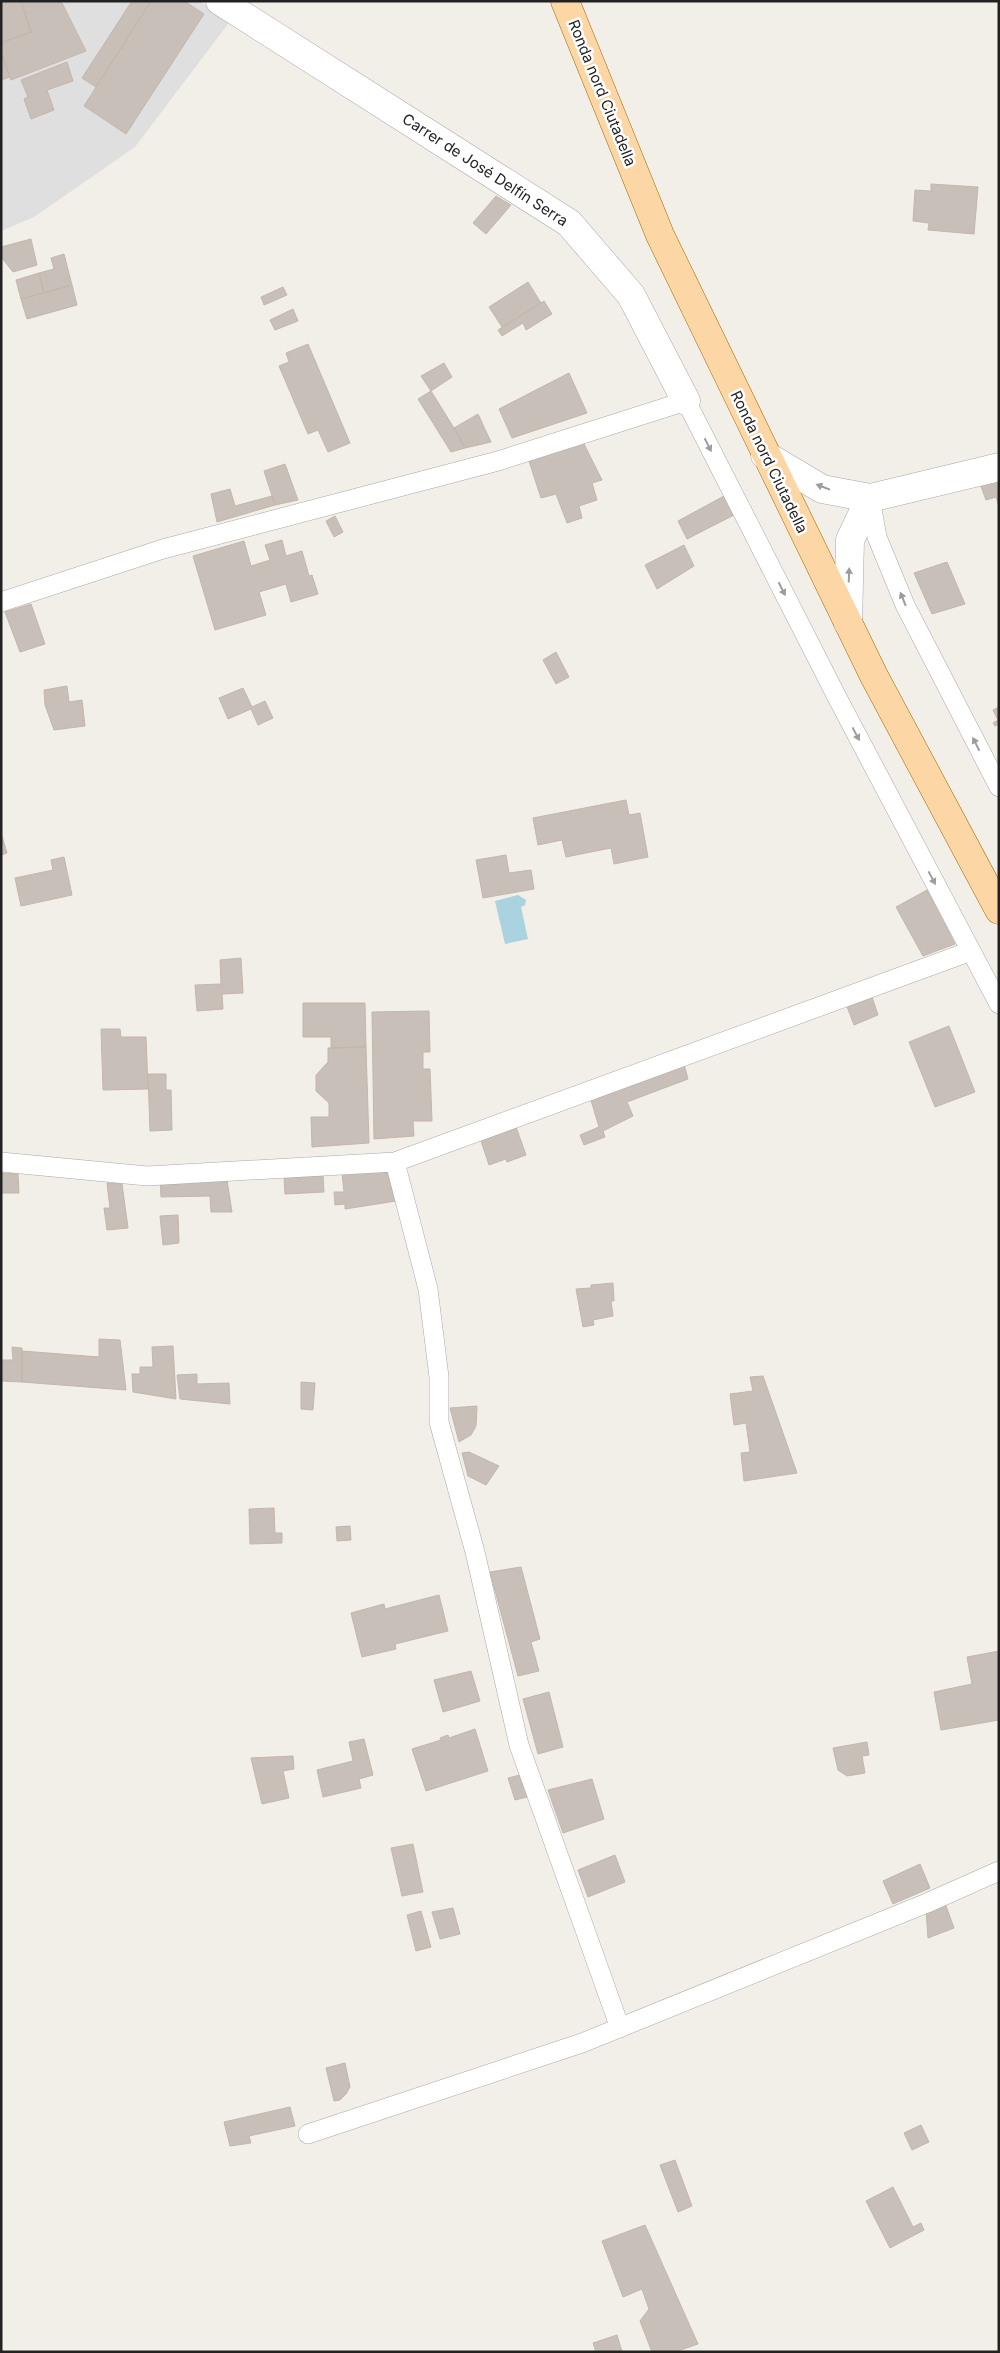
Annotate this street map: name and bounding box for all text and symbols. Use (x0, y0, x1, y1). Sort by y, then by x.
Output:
street label: Ronda nord Ciutadella (564, 17, 641, 169)
street label: Carrer de José Delfín Serra (399, 109, 572, 230)
street label: Ronda nord Ciutadella (727, 387, 812, 536)
one-way arrow (704, 437, 712, 452)
one-way arrow (815, 483, 830, 491)
one-way arrow (846, 566, 854, 582)
one-way arrow (778, 582, 786, 597)
one-way arrow (898, 592, 906, 606)
one-way arrow (852, 727, 860, 741)
one-way arrow (972, 736, 980, 751)
one-way arrow (928, 870, 936, 885)

